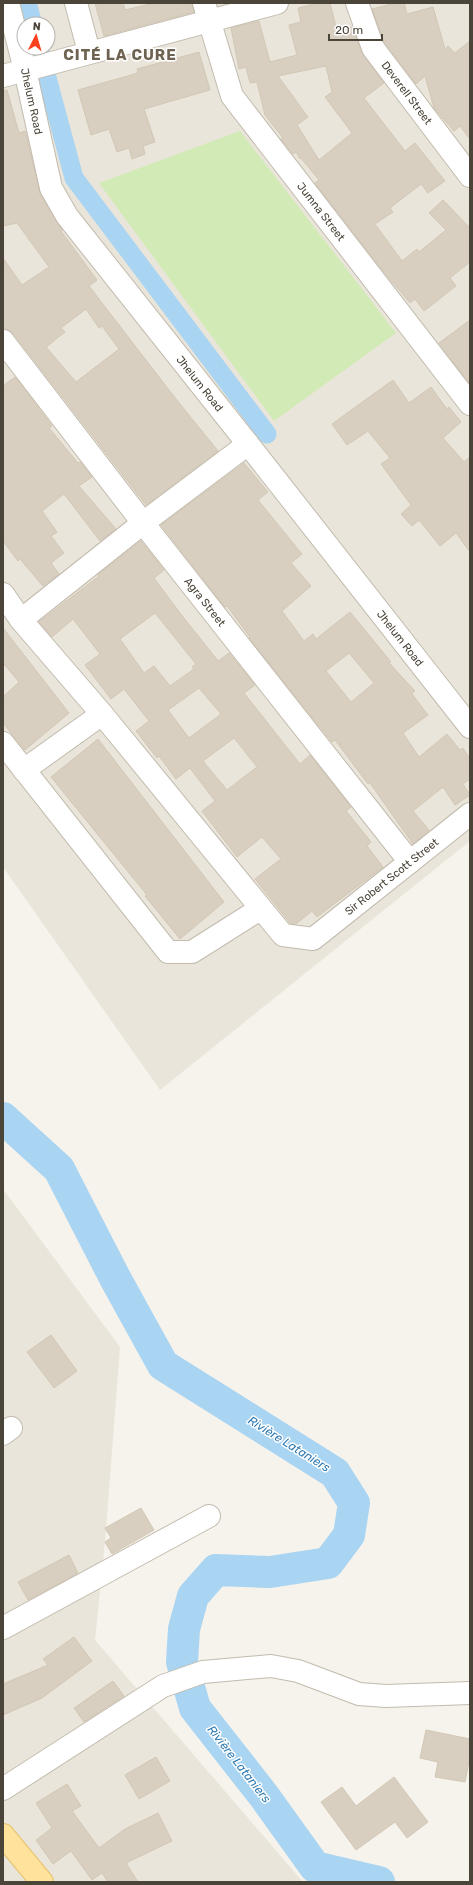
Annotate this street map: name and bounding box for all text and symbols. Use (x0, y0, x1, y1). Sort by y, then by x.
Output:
north arrow (16, 16, 56, 56)
scale bar (329, 16, 382, 42)
text: N (32, 20, 41, 33)
text: 20 m (335, 23, 363, 37)
district label: CITÉ LA CURE (63, 46, 177, 64)
street label: Deverell Street (379, 59, 435, 128)
street label: Jhelum Road (18, 67, 45, 136)
street label: Jumna Street (294, 180, 348, 244)
street label: Jhelum Road (174, 353, 226, 414)
street label: Agra Street (182, 575, 229, 629)
street label: Jhelum Road (374, 607, 426, 669)
street label: Sir Robert Scott Street (342, 835, 441, 918)
water label: Rivière Lataniers (245, 1413, 333, 1475)
water label: Rivière Lataniers (205, 1723, 273, 1805)

